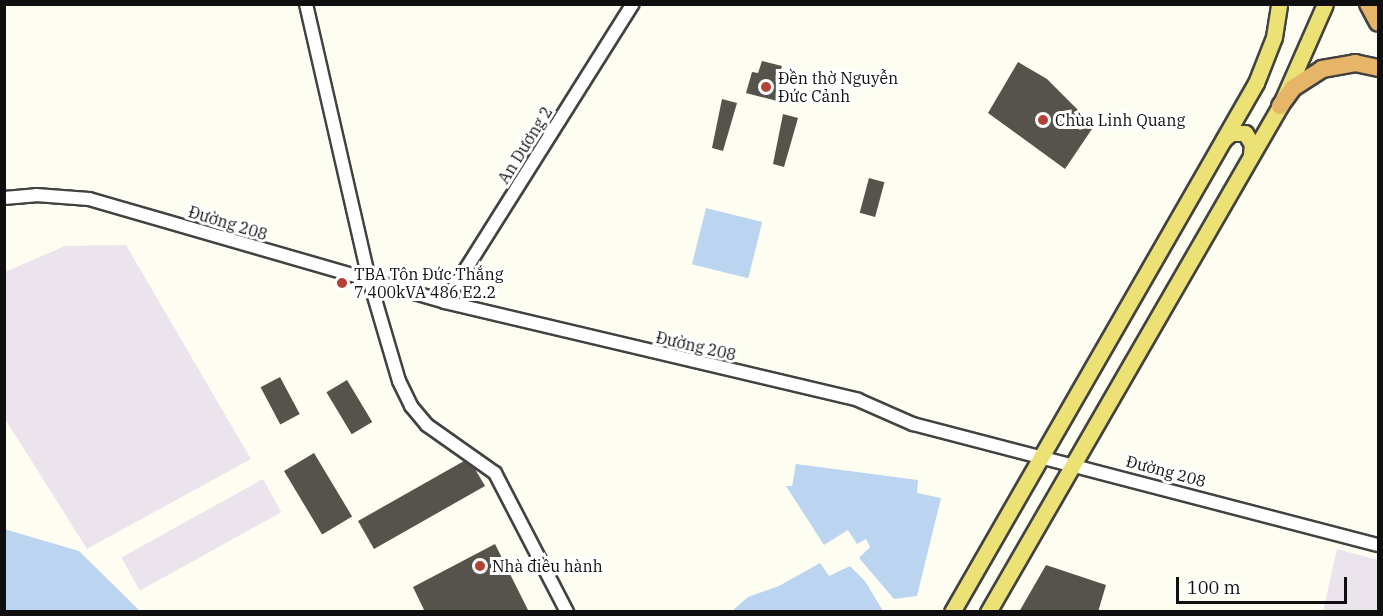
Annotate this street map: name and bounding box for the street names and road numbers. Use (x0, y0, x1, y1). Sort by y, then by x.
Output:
street label: An Dương 2 (494, 103, 556, 187)
street label: Đường 208 (186, 202, 270, 244)
street label: Đường 208 (654, 327, 738, 365)
street label: Đường 208 (1124, 451, 1208, 491)

